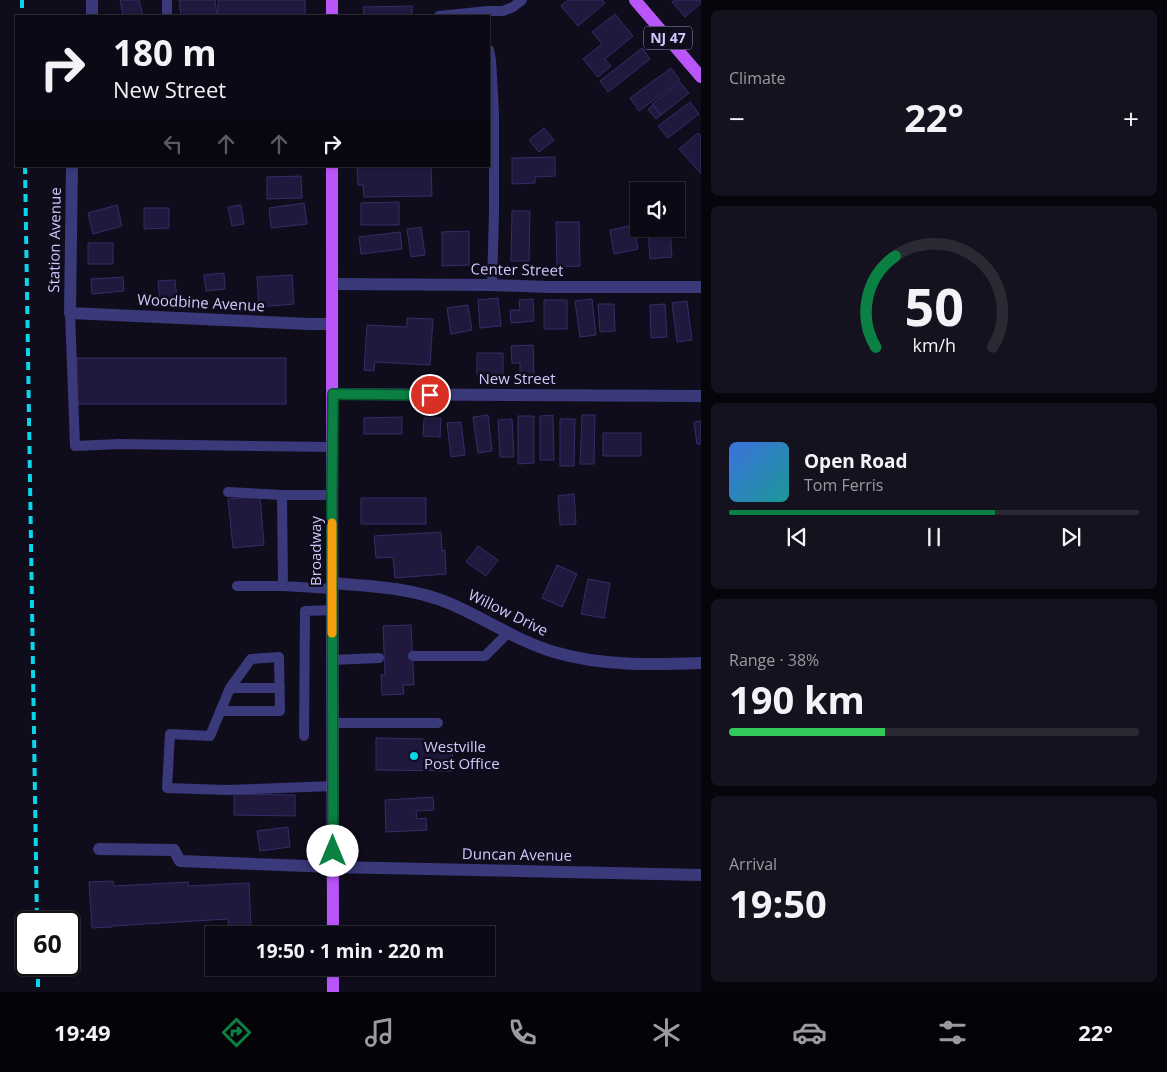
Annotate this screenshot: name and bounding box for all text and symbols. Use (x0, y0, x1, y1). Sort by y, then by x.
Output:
road number: NJ 47 (644, 26, 692, 49)
text: 180 m (113, 29, 217, 76)
icon: right (30, 35, 95, 100)
text: Climate (729, 67, 786, 89)
text: New Street (113, 74, 226, 104)
text: 22° (904, 91, 964, 143)
text: − (729, 99, 745, 137)
text: + (1123, 99, 1139, 137)
icon: left (159, 130, 187, 158)
icon: ahead (212, 130, 240, 158)
icon: ahead (265, 130, 293, 158)
icon: right (318, 130, 346, 158)
map controls (630, 182, 685, 237)
button: sound (630, 182, 685, 237)
street label: Station Avenue (43, 187, 65, 293)
street label: Center Street (470, 258, 564, 280)
text: 50 (904, 270, 964, 341)
street label: Woodbine Avenue (137, 289, 265, 315)
text: km/h (912, 333, 956, 357)
street label: New Street (478, 368, 556, 388)
pin (409, 374, 451, 416)
icon: arrive (416, 381, 444, 409)
text: Open Road (804, 448, 908, 474)
text: Tom Ferris (804, 474, 883, 496)
street label: Broadway (305, 516, 325, 586)
icon: previous (783, 523, 811, 551)
icon: pause (920, 523, 948, 551)
icon: next (1057, 523, 1085, 551)
street label: Willow Drive (465, 584, 552, 640)
text: Range · 38% (729, 649, 819, 671)
text: 190 km (729, 673, 865, 725)
place label: Westville Post Office (424, 736, 500, 773)
marker: Westville Post Office (408, 750, 420, 762)
position arrow (306, 824, 358, 876)
street label: Duncan Avenue (462, 843, 572, 865)
text: Arrival (729, 853, 777, 875)
text: 19:50 (729, 877, 827, 929)
speed limit sign: 60 (15, 911, 80, 976)
text: 19:50 · 1 min · 220 m (256, 938, 444, 964)
icon: directions (219, 1015, 254, 1050)
icon: music (362, 1015, 397, 1050)
icon: phone (505, 1015, 540, 1050)
icon: climate (649, 1015, 684, 1050)
icon: car (792, 1015, 827, 1050)
icon: filters (935, 1015, 970, 1050)
text: 19:49 (54, 1017, 111, 1047)
text: 22° (1078, 1017, 1113, 1047)

